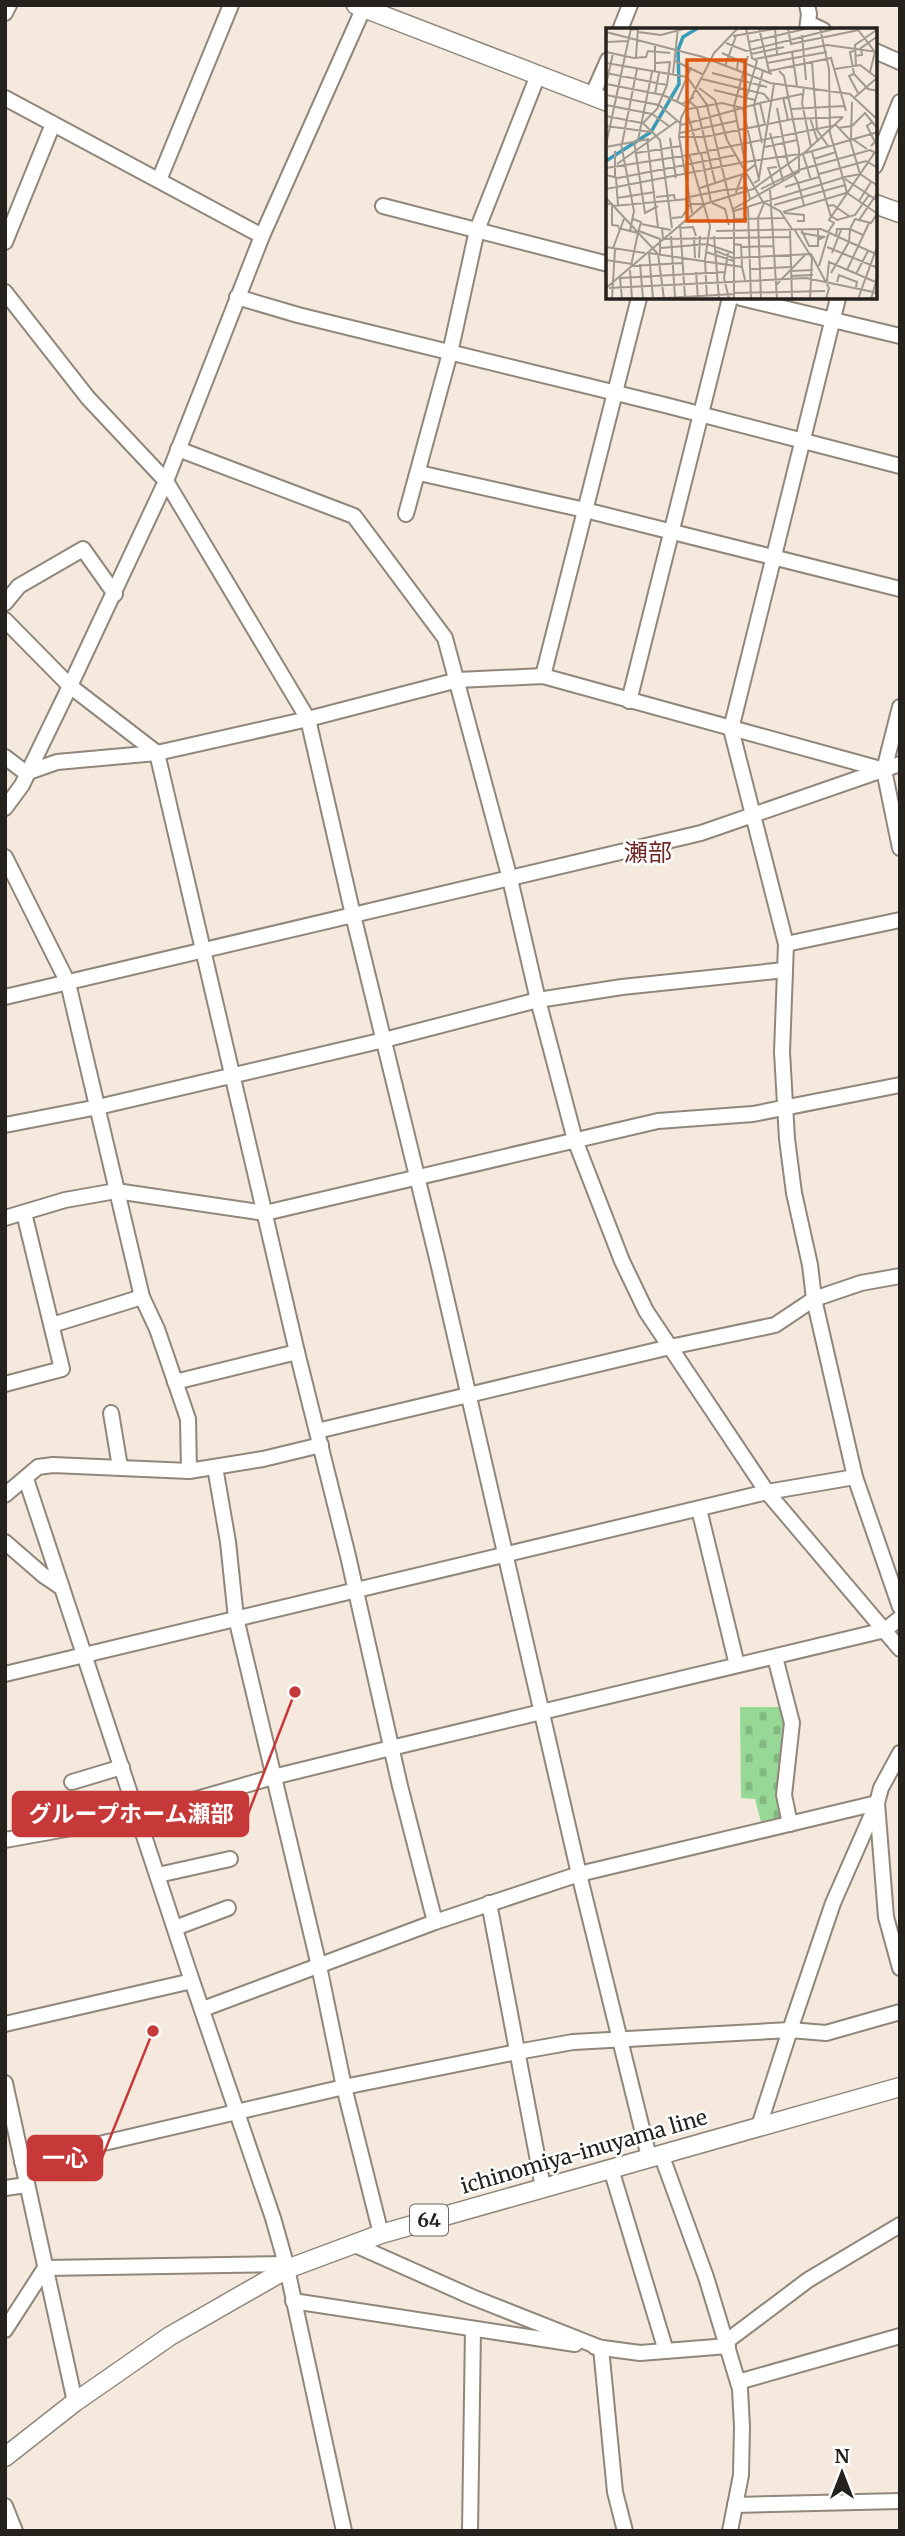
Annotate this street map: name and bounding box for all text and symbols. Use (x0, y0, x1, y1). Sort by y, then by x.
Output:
inset map (606, 28, 877, 299)
district label: 瀬部 (624, 837, 672, 868)
callout: グループホーム瀬部 (13, 1792, 248, 1836)
text: グループホーム瀬部 (29, 1799, 233, 1828)
street label: ichinomiya-inuyama line (457, 2103, 710, 2200)
callout: 一心 (28, 2136, 102, 2180)
text: 一心 (42, 2143, 88, 2172)
road number: 64 (410, 2204, 448, 2236)
north arrow (807, 2438, 877, 2508)
text: N (834, 2444, 850, 2468)

